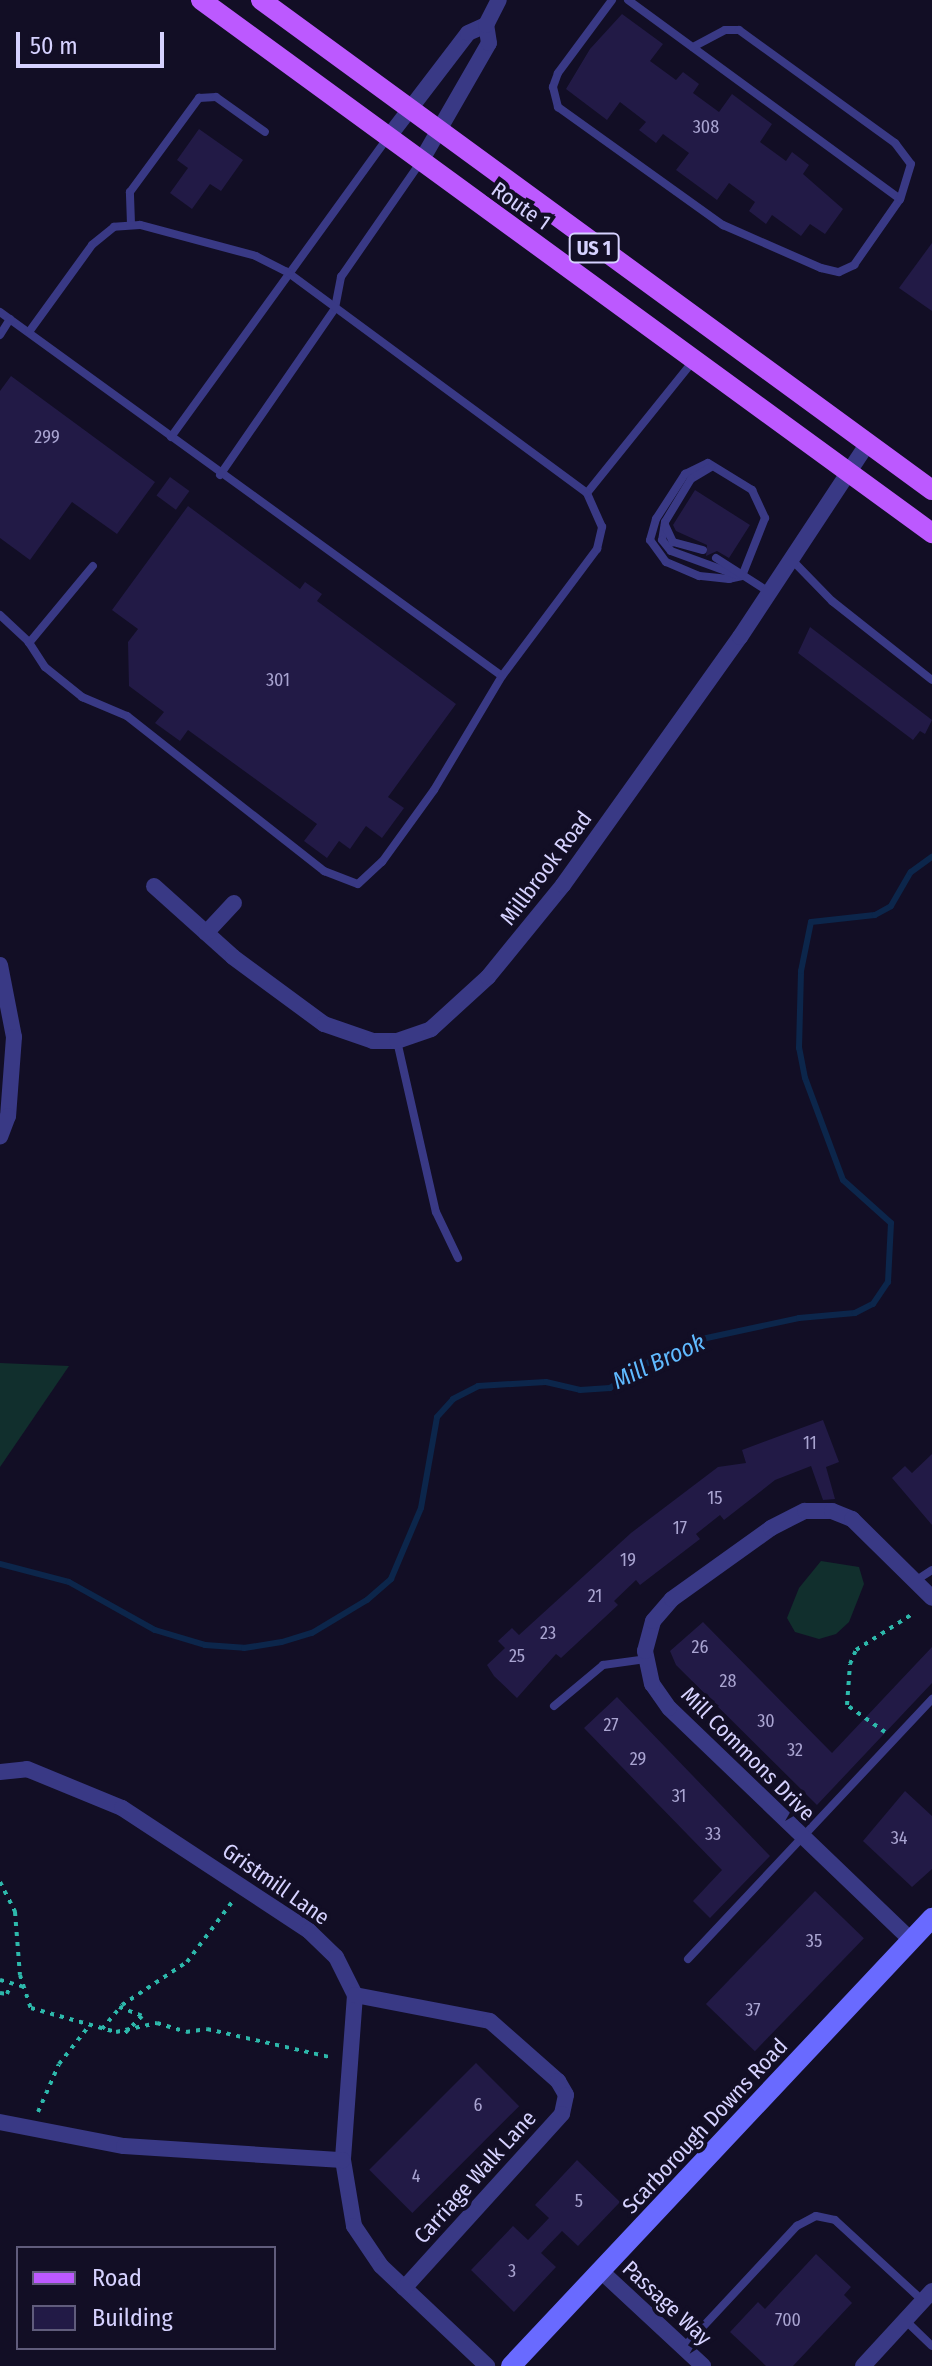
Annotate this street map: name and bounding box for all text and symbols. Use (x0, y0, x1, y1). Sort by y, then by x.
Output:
scale bar (20, 16, 168, 66)
text: 50 m (30, 32, 78, 60)
house number: 308 (693, 116, 719, 138)
street label: Route 1 (486, 176, 556, 236)
road number: US 1 (568, 232, 620, 264)
house number: 299 (34, 426, 60, 448)
house number: 301 (266, 669, 290, 691)
street label: Millbrook Road (495, 806, 597, 930)
water label: Mill Brook (608, 1328, 710, 1396)
house number: 11 (803, 1432, 817, 1454)
house number: 15 (707, 1487, 723, 1509)
house number: 17 (673, 1517, 687, 1539)
house number: 19 (620, 1549, 636, 1571)
house number: 21 (588, 1585, 602, 1607)
house number: 23 (540, 1622, 556, 1644)
house number: 26 (692, 1636, 708, 1658)
house number: 25 (509, 1645, 525, 1667)
house number: 28 (720, 1670, 736, 1692)
street label: Mill Commons Drive (676, 1682, 820, 1826)
house number: 30 (757, 1710, 775, 1732)
house number: 27 (603, 1714, 619, 1736)
house number: 32 (787, 1739, 803, 1761)
house number: 29 (630, 1748, 646, 1770)
house number: 31 (672, 1785, 686, 1807)
house number: 33 (705, 1823, 721, 1845)
house number: 34 (891, 1827, 907, 1849)
street label: Gristmill Lane (217, 1837, 335, 1931)
house number: 35 (806, 1930, 822, 1952)
house number: 37 (745, 1999, 761, 2021)
street label: Scarborough Downs Road (617, 2033, 793, 2219)
house number: 6 (474, 2094, 482, 2116)
street label: Carriage Walk Lane (408, 2105, 542, 2249)
house number: 4 (412, 2165, 420, 2187)
house number: 5 (575, 2190, 583, 2212)
legend (16, 2246, 276, 2350)
street label: Passage Way (617, 2255, 717, 2351)
house number: 3 (508, 2260, 516, 2282)
text: Road (92, 2264, 142, 2292)
text: Building (92, 2304, 173, 2332)
house number: 700 (775, 2309, 801, 2331)

